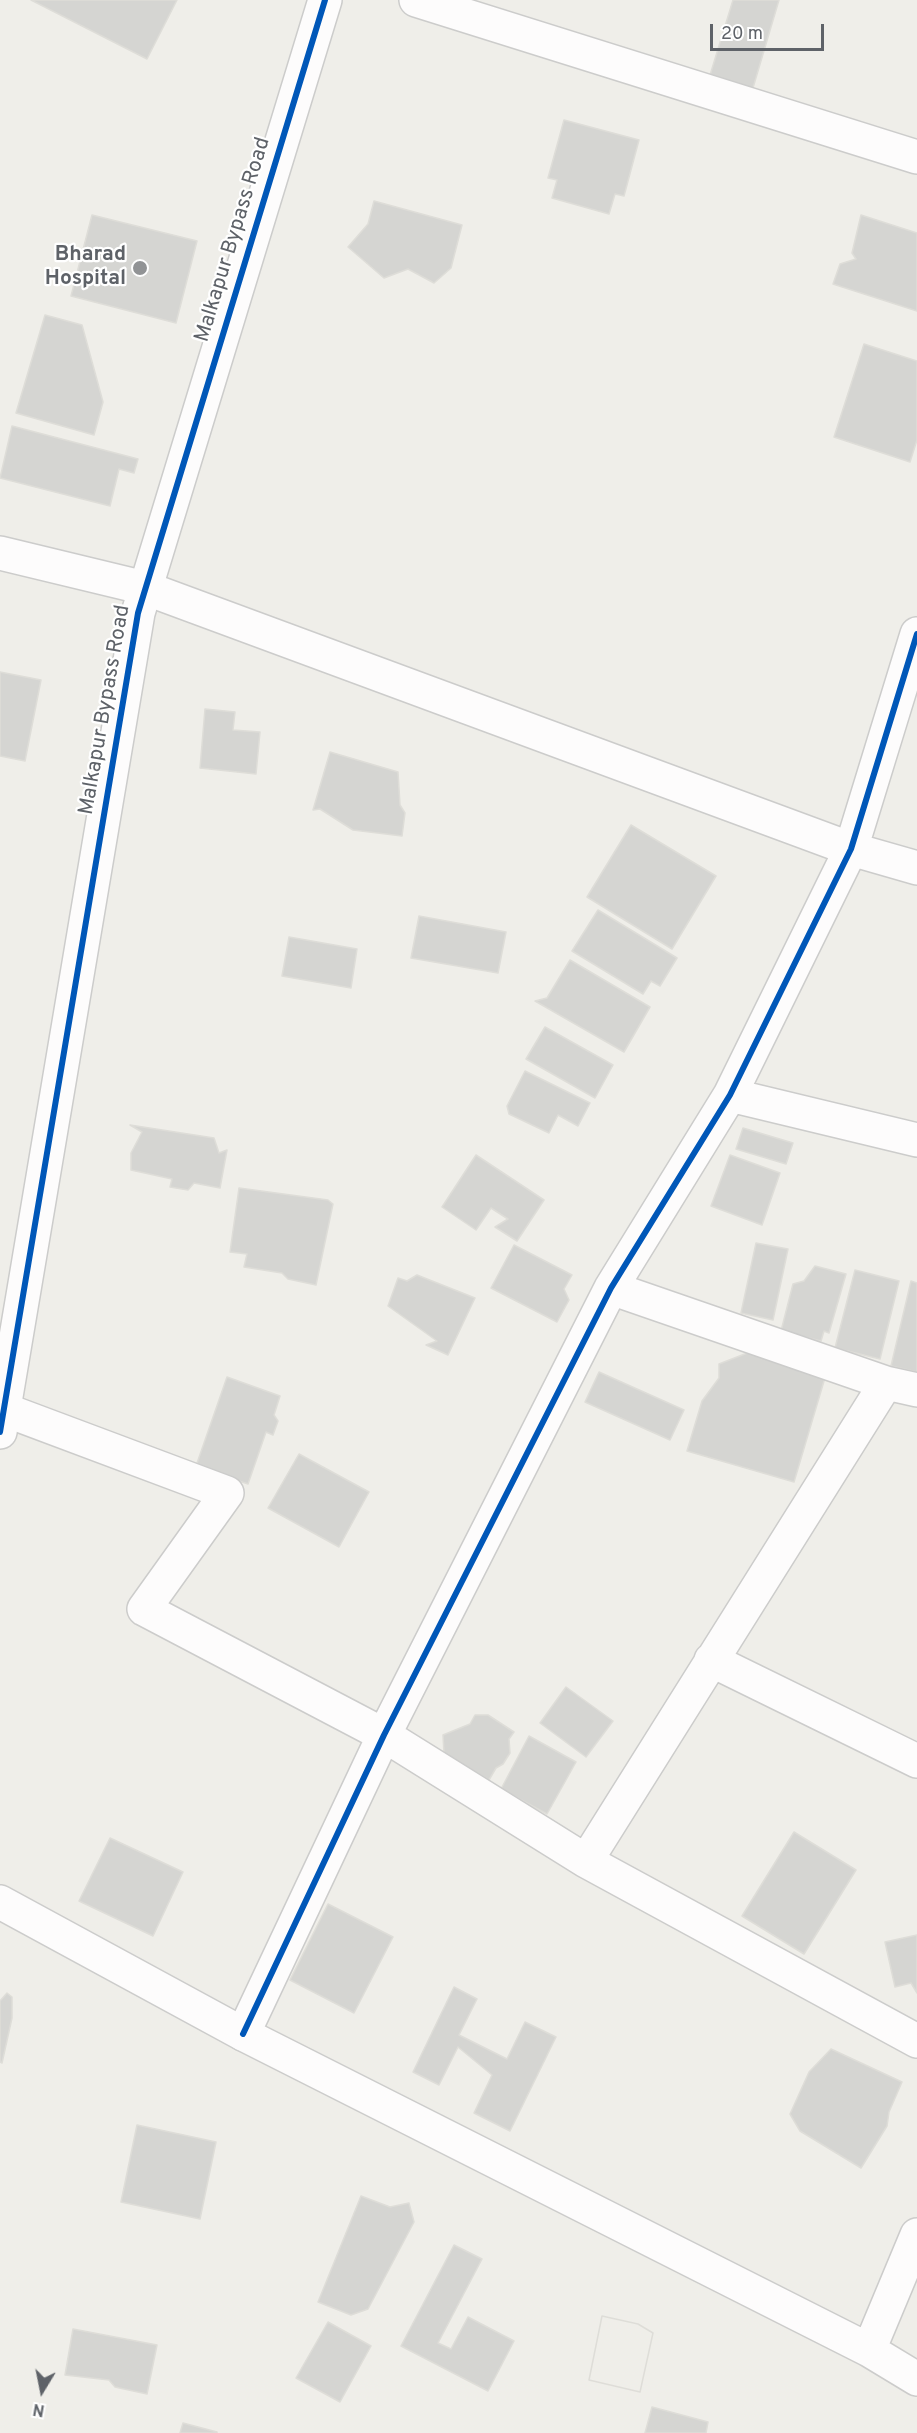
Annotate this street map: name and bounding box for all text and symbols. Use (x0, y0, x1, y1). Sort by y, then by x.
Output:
scale bar (713, 12, 827, 50)
text: 20 m (721, 23, 763, 46)
street label: Malkapur Bypass Road (191, 135, 277, 345)
place label: Bharad Hospital (45, 243, 126, 293)
marker: Bharad Hospital (131, 259, 149, 277)
street label: Malkapur Bypass Road (75, 603, 137, 817)
north arrow (12, 2361, 72, 2421)
text: N (31, 2398, 46, 2420)

